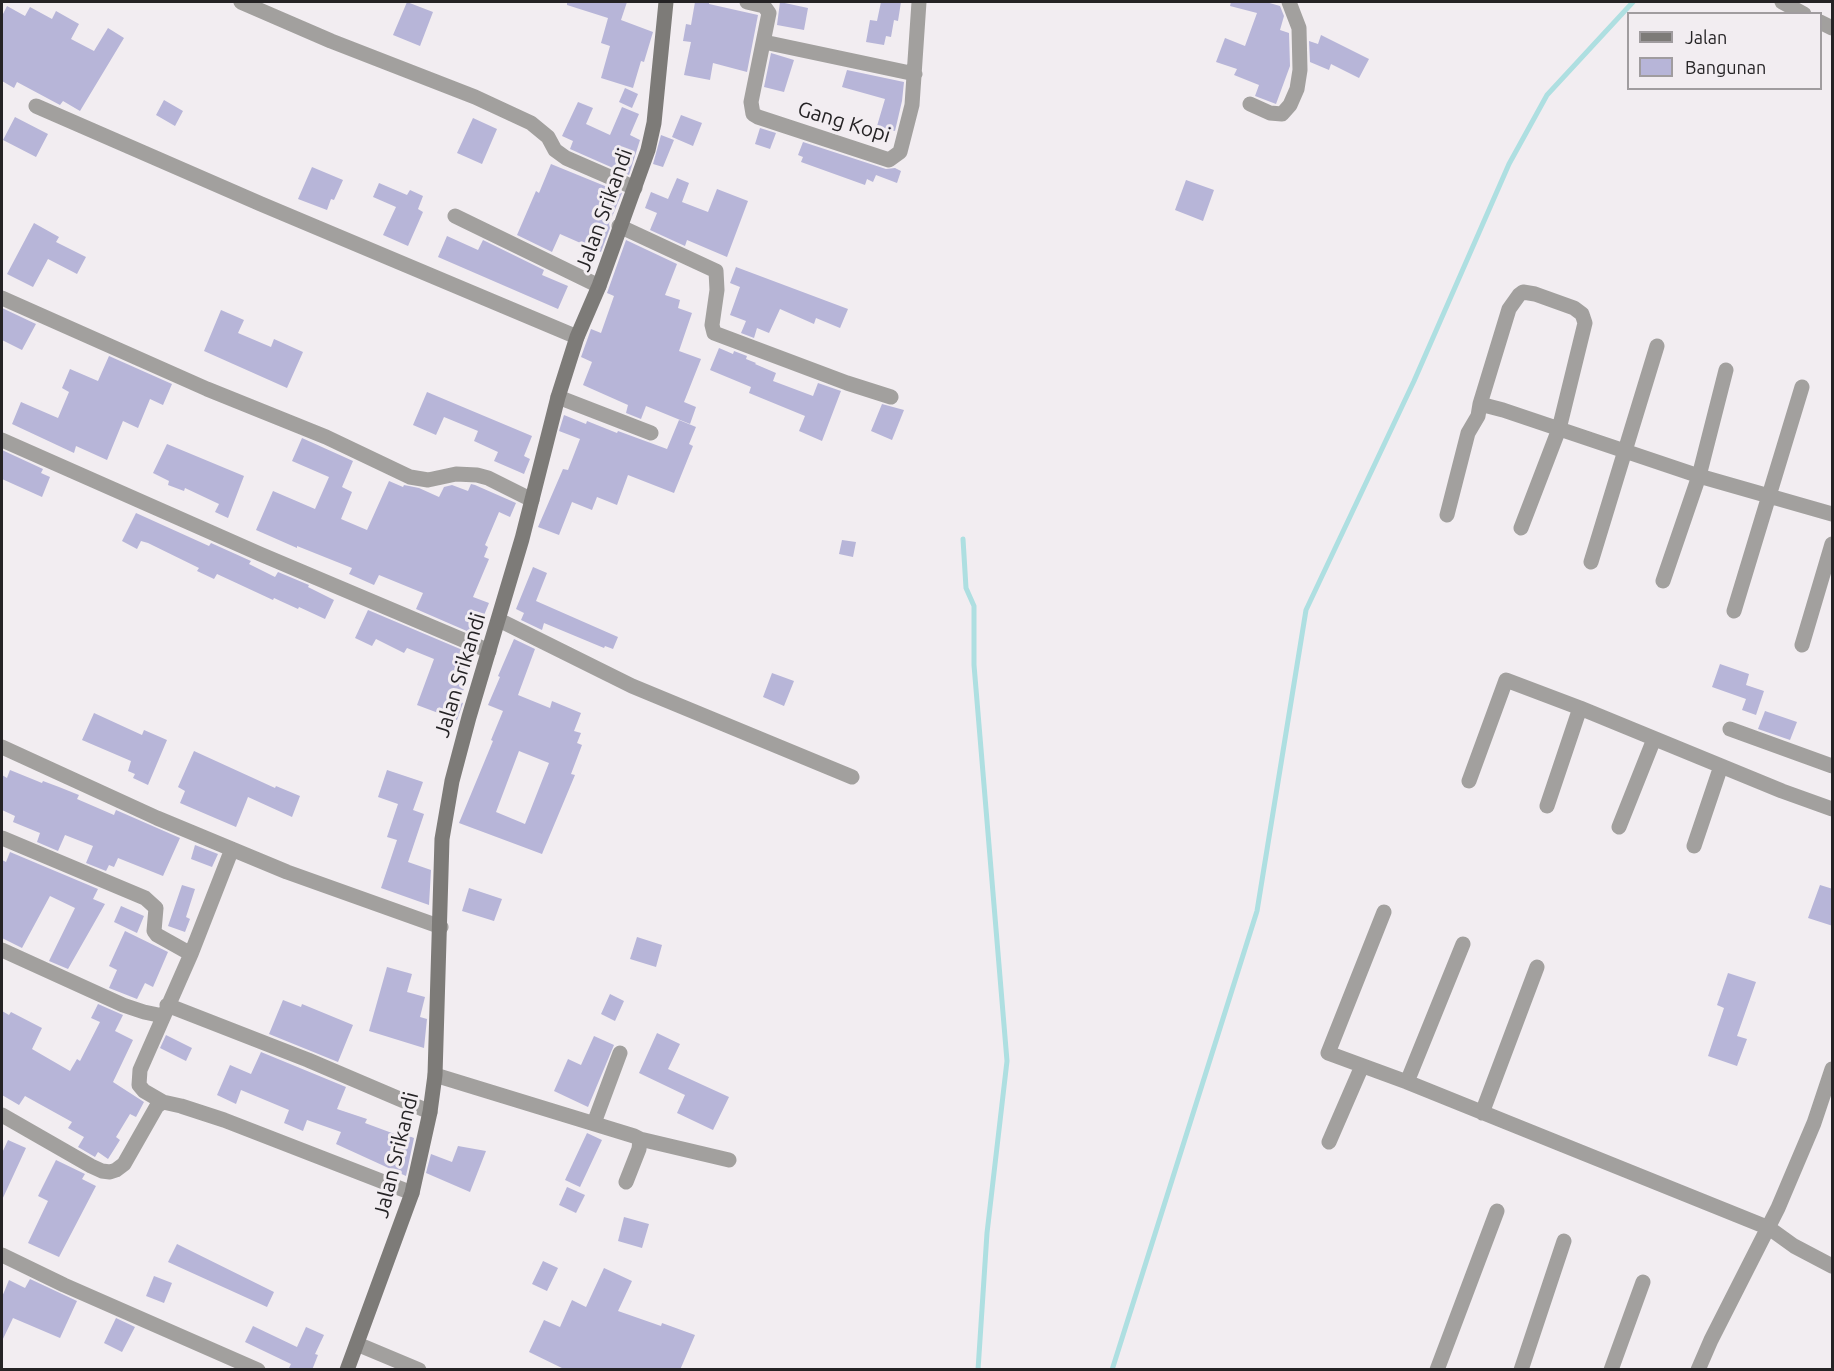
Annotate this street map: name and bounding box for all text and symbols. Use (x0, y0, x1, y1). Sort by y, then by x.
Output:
legend (1627, 12, 1822, 90)
text: Jalan (1685, 27, 1727, 47)
text: Bangunan (1685, 57, 1766, 77)
street label: Gang Kopi (795, 96, 893, 148)
street label: Jalan Srikandi (570, 145, 638, 275)
street label: Jalan Srikandi (429, 610, 491, 740)
street label: Jalan Srikandi (368, 1089, 424, 1221)

